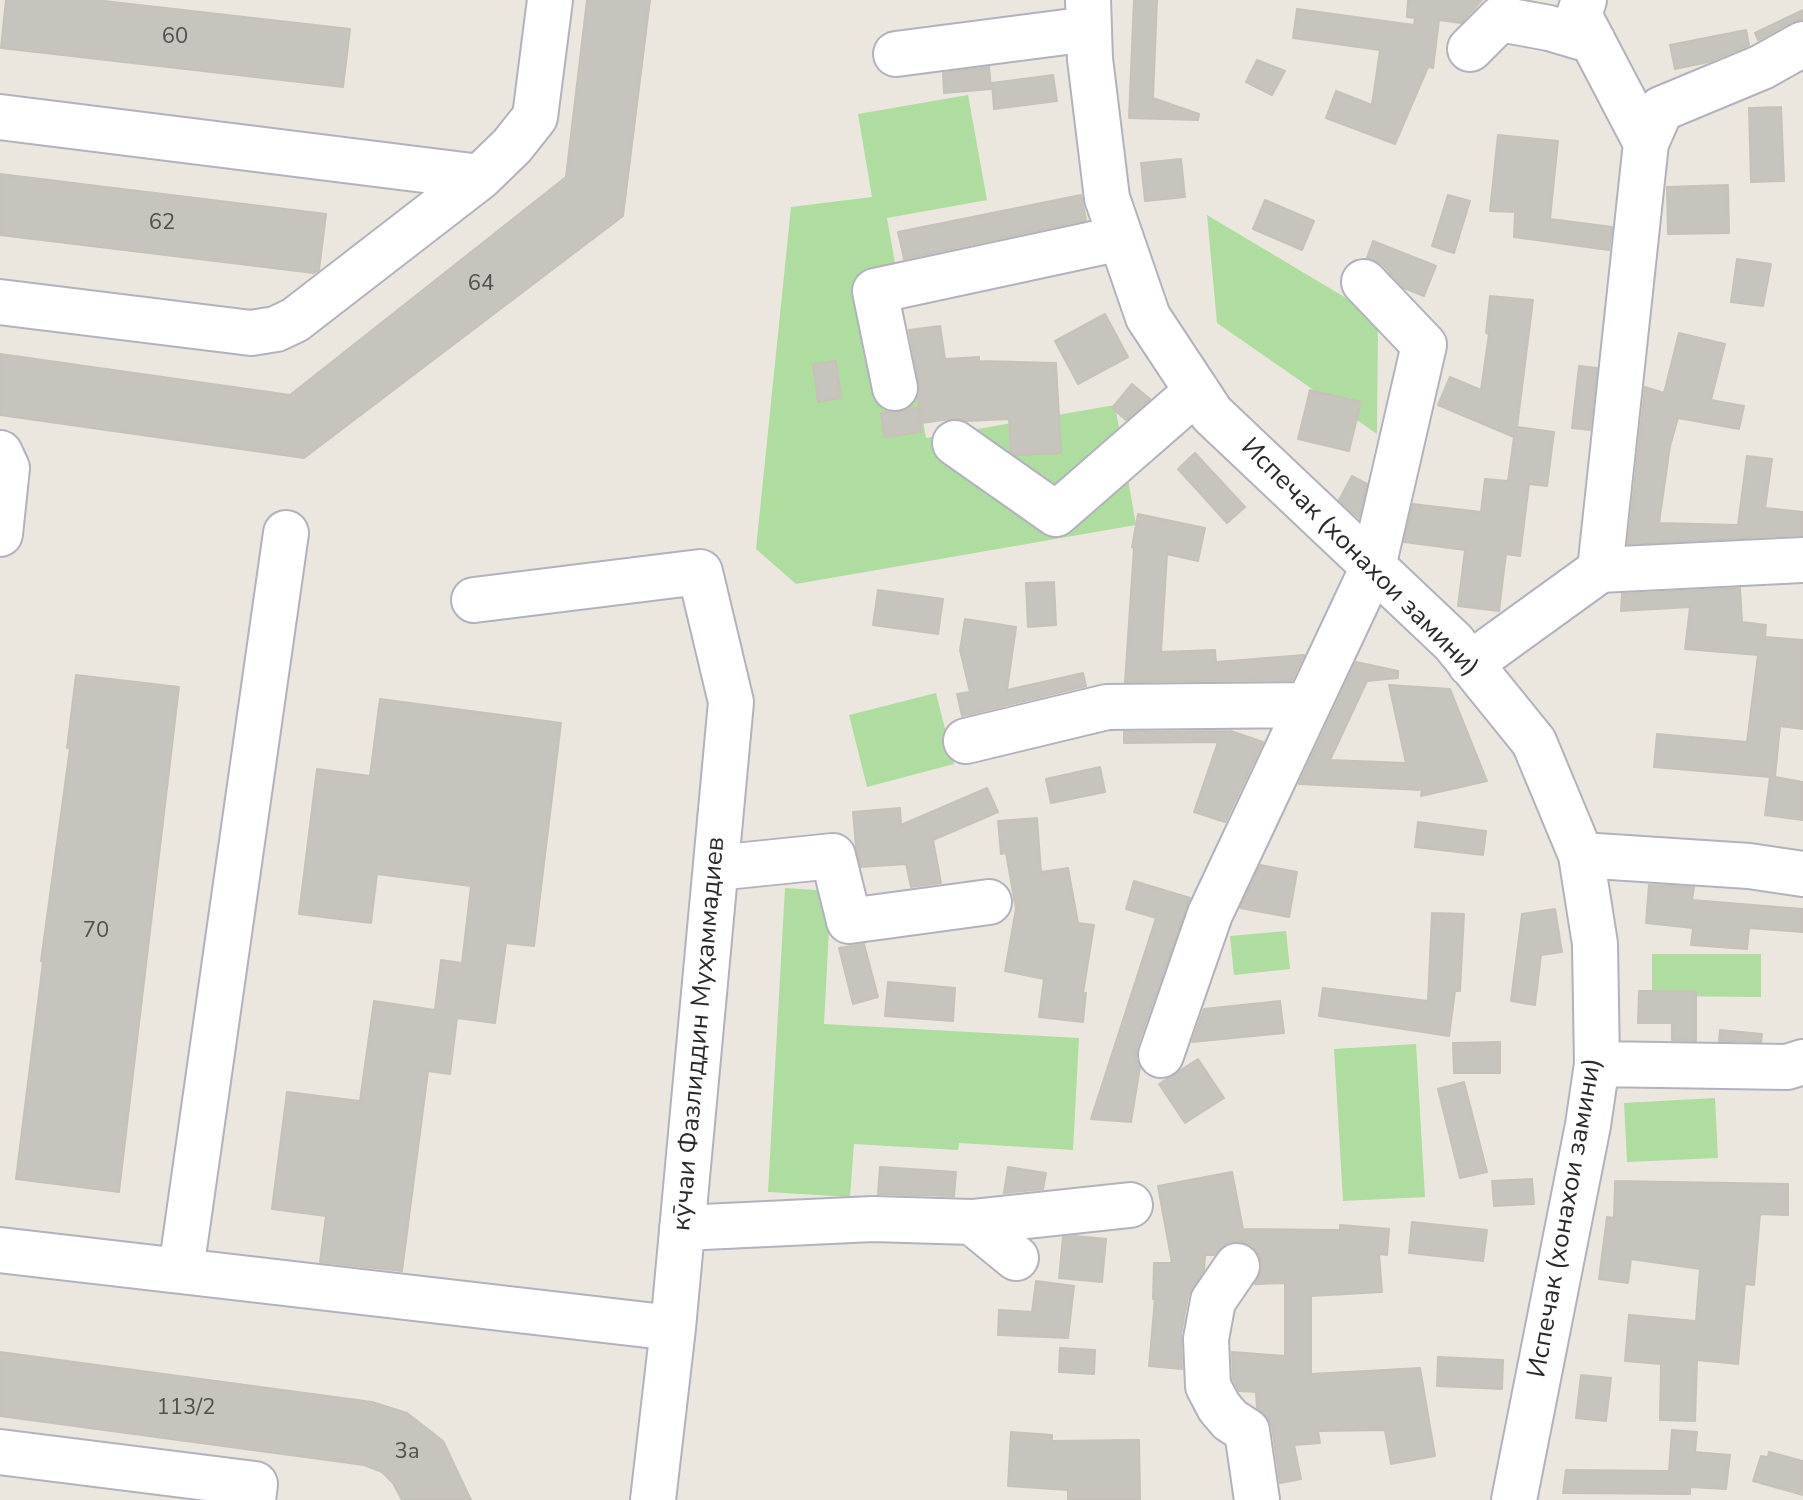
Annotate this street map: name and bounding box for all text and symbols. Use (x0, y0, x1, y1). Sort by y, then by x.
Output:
house number: 60 (162, 25, 188, 51)
house number: 62 (149, 211, 175, 237)
house number: 64 (468, 272, 494, 298)
street label: Испечак (хонахои замини) (1234, 433, 1484, 683)
street label: кӯчаи Фазлиддин Муҳаммадиев (667, 836, 733, 1232)
house number: 70 (83, 919, 109, 945)
street label: Испечак (хонахои замини) (1523, 1056, 1609, 1380)
house number: 113/2 (156, 1396, 216, 1422)
house number: 3а (394, 1440, 420, 1466)

